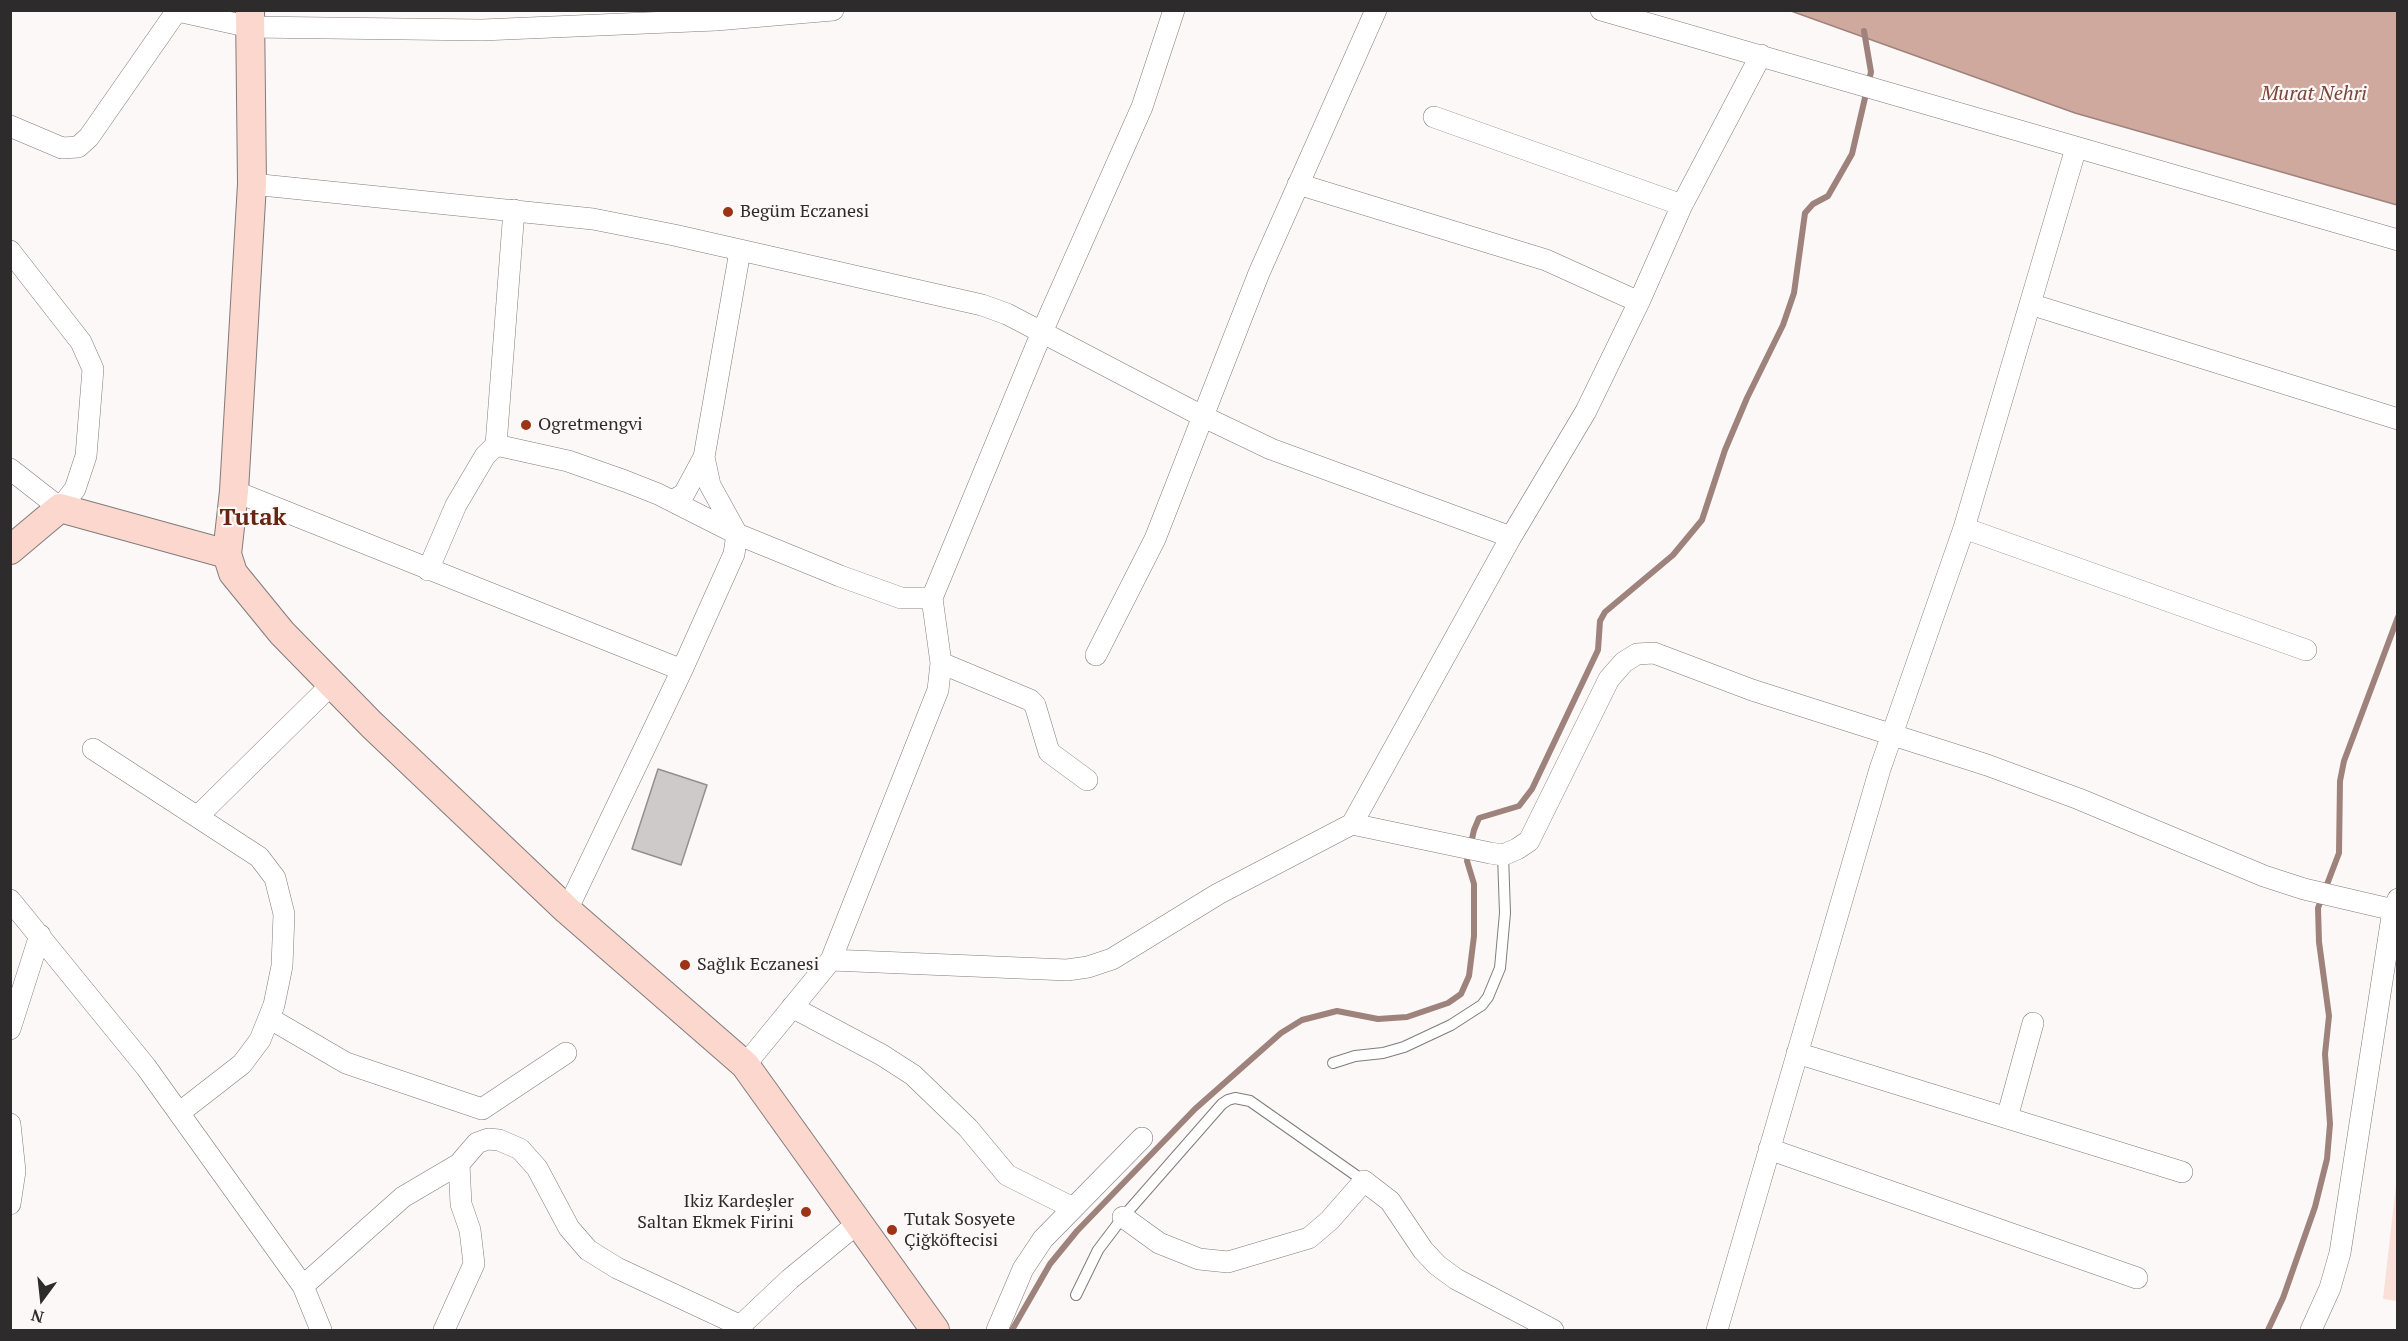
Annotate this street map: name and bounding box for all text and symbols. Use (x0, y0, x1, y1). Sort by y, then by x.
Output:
water label: Murat Nehri (2261, 82, 2367, 106)
place label: Begüm Eczanesi (740, 201, 869, 223)
marker: Begüm Eczanesi (721, 205, 735, 219)
place label: Ogretmengvi (538, 414, 643, 436)
marker: Ogretmengvi (519, 418, 533, 432)
district label: Tutak (219, 504, 287, 532)
place label: Sağlık Eczanesi (697, 954, 819, 976)
marker: Sağlık Eczanesi (678, 958, 692, 972)
place label: Ikiz Kardeşler Saltan Ekmek Firini (637, 1191, 794, 1234)
marker: Ikiz Kardeşler Saltan Ekmek Firini (799, 1205, 813, 1219)
place label: Tutak Sosyete Çiğköftecisi (904, 1209, 1015, 1252)
marker: Tutak Sosyete Çiğköftecisi (885, 1223, 899, 1237)
north arrow (12, 1269, 72, 1329)
text: N (29, 1304, 46, 1329)

